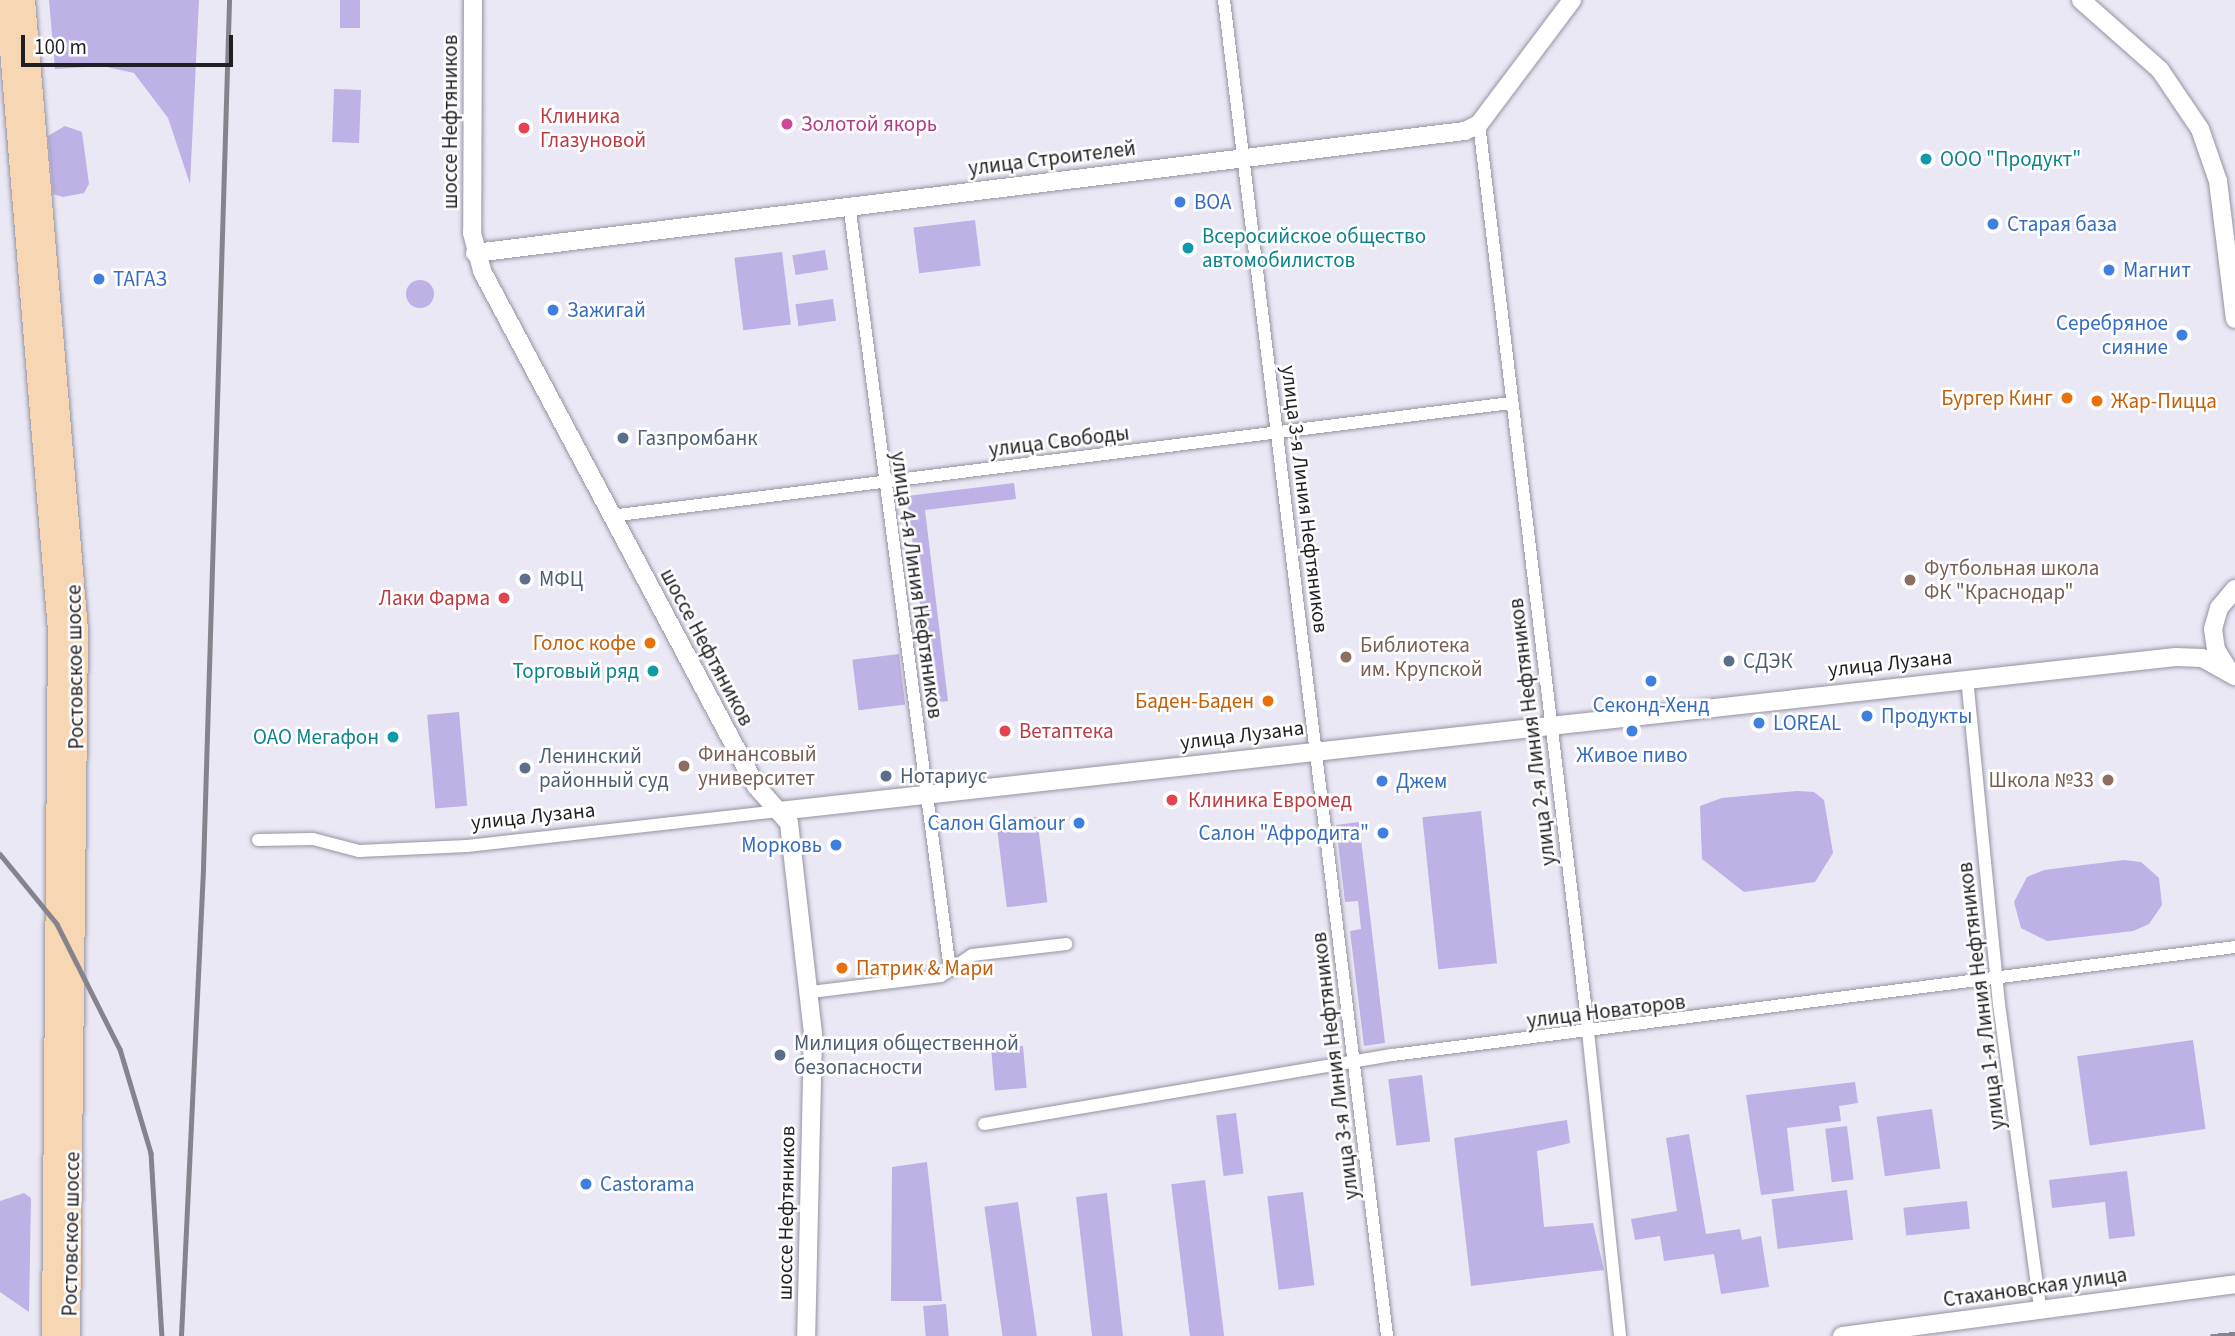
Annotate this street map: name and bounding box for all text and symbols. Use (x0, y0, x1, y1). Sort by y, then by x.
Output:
scale bar (24, 21, 236, 65)
text: 100 m (34, 32, 87, 62)
street label: шоссе Нефтяников (437, 35, 463, 209)
place label: Клиника Глазуновой (540, 103, 646, 153)
place label: Золотой якорь (801, 111, 937, 137)
marker: Золотой якорь (779, 116, 795, 132)
marker: Клиника Глазуновой (514, 118, 534, 138)
street label: улица Строителей (967, 135, 1137, 181)
place label: ООО "Продукт" (1940, 146, 2081, 172)
marker: ООО "Продукт" (1918, 151, 1934, 167)
place label: ВОА (1194, 189, 1232, 215)
marker: ВОА (1172, 194, 1188, 210)
place label: Старая база (2007, 211, 2117, 237)
marker: Старая база (1985, 216, 2001, 232)
place label: Всеросийское общество автомобилистов (1202, 223, 1426, 273)
marker: Всеросийское общество автомобилистов (1180, 240, 1196, 256)
place label: Магнит (2123, 257, 2191, 283)
marker: Магнит (2101, 262, 2117, 278)
place label: ТАГАЗ (113, 266, 167, 292)
marker: ТАГАЗ (91, 271, 107, 287)
place label: Зажигай (567, 297, 646, 323)
marker: Зажигай (545, 302, 561, 318)
place label: Серебряное сияние (2056, 310, 2168, 360)
marker: Серебряное сияние (2174, 327, 2190, 343)
street label: улица 3-я Линия Нефтяников (1276, 364, 1334, 634)
place label: Бургер Кинг (1941, 385, 2053, 411)
place label: Жар-Пицца (2111, 388, 2217, 414)
marker: Бургер Кинг (2059, 390, 2075, 406)
marker: Жар-Пицца (2089, 393, 2105, 409)
street label: улица Свободы (987, 420, 1131, 462)
place label: Газпромбанк (637, 425, 758, 451)
marker: Газпромбанк (615, 430, 631, 446)
street label: улица 4-я Линия Нефтяников (886, 450, 948, 720)
place label: Футбольная школа ФК "Краснодар" (1924, 555, 2099, 605)
street label: шоссе Нефтяников (655, 564, 759, 730)
place label: МФЦ (539, 566, 583, 592)
marker: МФЦ (517, 571, 533, 587)
marker: Футбольная школа ФК "Краснодар" (1902, 572, 1918, 588)
street label: Ростовское шоссе (61, 584, 89, 750)
place label: Лаки Фарма (379, 585, 490, 611)
marker: Лаки Фарма (496, 590, 512, 606)
street label: улица 2-я Линия Нефтяников (1503, 597, 1561, 867)
place label: Голос кофе (533, 630, 636, 656)
place label: Библиотека им. Крупской (1360, 632, 1483, 682)
marker: Голос кофе (642, 635, 658, 651)
street label: улица Лузана (1827, 644, 1953, 682)
place label: СДЭК (1743, 648, 1793, 674)
marker: Библиотека им. Крупской (1338, 649, 1354, 665)
marker: СДЭК (1721, 653, 1737, 669)
place label: Торговый ряд (513, 658, 639, 684)
marker: Торговый ряд (645, 663, 661, 679)
marker: Секонд-Хенд (1643, 673, 1659, 689)
place label: Баден-Баден (1135, 688, 1254, 714)
place label: Секонд-Хенд (1593, 692, 1709, 718)
marker: Баден-Баден (1260, 693, 1276, 709)
place label: Продукты (1881, 703, 1972, 729)
marker: Продукты (1859, 708, 1875, 724)
place label: LOREAL (1773, 710, 1841, 736)
street label: улица Лузана (1179, 715, 1305, 755)
marker: LOREAL (1751, 715, 1767, 731)
place label: Ветаптека (1019, 718, 1114, 744)
marker: Ветаптека (997, 723, 1013, 739)
marker: Живое пиво (1624, 723, 1640, 739)
place label: ОАО Мегафон (253, 724, 379, 750)
marker: ОАО Мегафон (385, 729, 401, 745)
place label: Финансовый университет (698, 741, 817, 791)
place label: Живое пиво (1576, 742, 1688, 768)
place label: Ленинский районный суд (539, 743, 669, 793)
marker: Финансовый университет (676, 758, 692, 774)
marker: Ленинский районный суд (517, 760, 533, 776)
place label: Нотариус (900, 763, 987, 789)
place label: Школа №33 (1989, 767, 2094, 793)
marker: Нотариус (878, 768, 894, 784)
place label: Джем (1396, 768, 1447, 794)
marker: Школа №33 (2100, 772, 2116, 788)
marker: Джем (1374, 773, 1390, 789)
place label: Клиника Евромед (1188, 787, 1352, 813)
marker: Клиника Евромед (1162, 790, 1182, 810)
street label: улица Лузана (470, 797, 596, 835)
place label: Салон Glamour (927, 810, 1065, 836)
marker: Салон Glamour (1071, 815, 1087, 831)
place label: Салон "Афродита" (1198, 820, 1369, 846)
marker: Салон "Афродита" (1375, 825, 1391, 841)
place label: Морковь (741, 832, 822, 858)
marker: Морковь (828, 837, 844, 853)
street label: улица 1-я Линия Нефтяников (1952, 861, 2010, 1131)
street label: улица 3-я Линия Нефтяников (1306, 931, 1364, 1201)
place label: Патрик & Мари (856, 955, 994, 981)
marker: Патрик & Мари (834, 960, 850, 976)
street label: улица Новаторов (1525, 989, 1687, 1033)
place label: Милиция общественной безопасности (794, 1030, 1019, 1080)
marker: Милиция общественной безопасности (772, 1047, 788, 1063)
street label: шоссе Нефтяников (772, 1125, 800, 1301)
street label: Ростовское шоссе (57, 1151, 85, 1317)
place label: Castorama (600, 1171, 695, 1197)
marker: Castorama (578, 1176, 594, 1192)
street label: Стахановская улица (1942, 1262, 2128, 1312)

